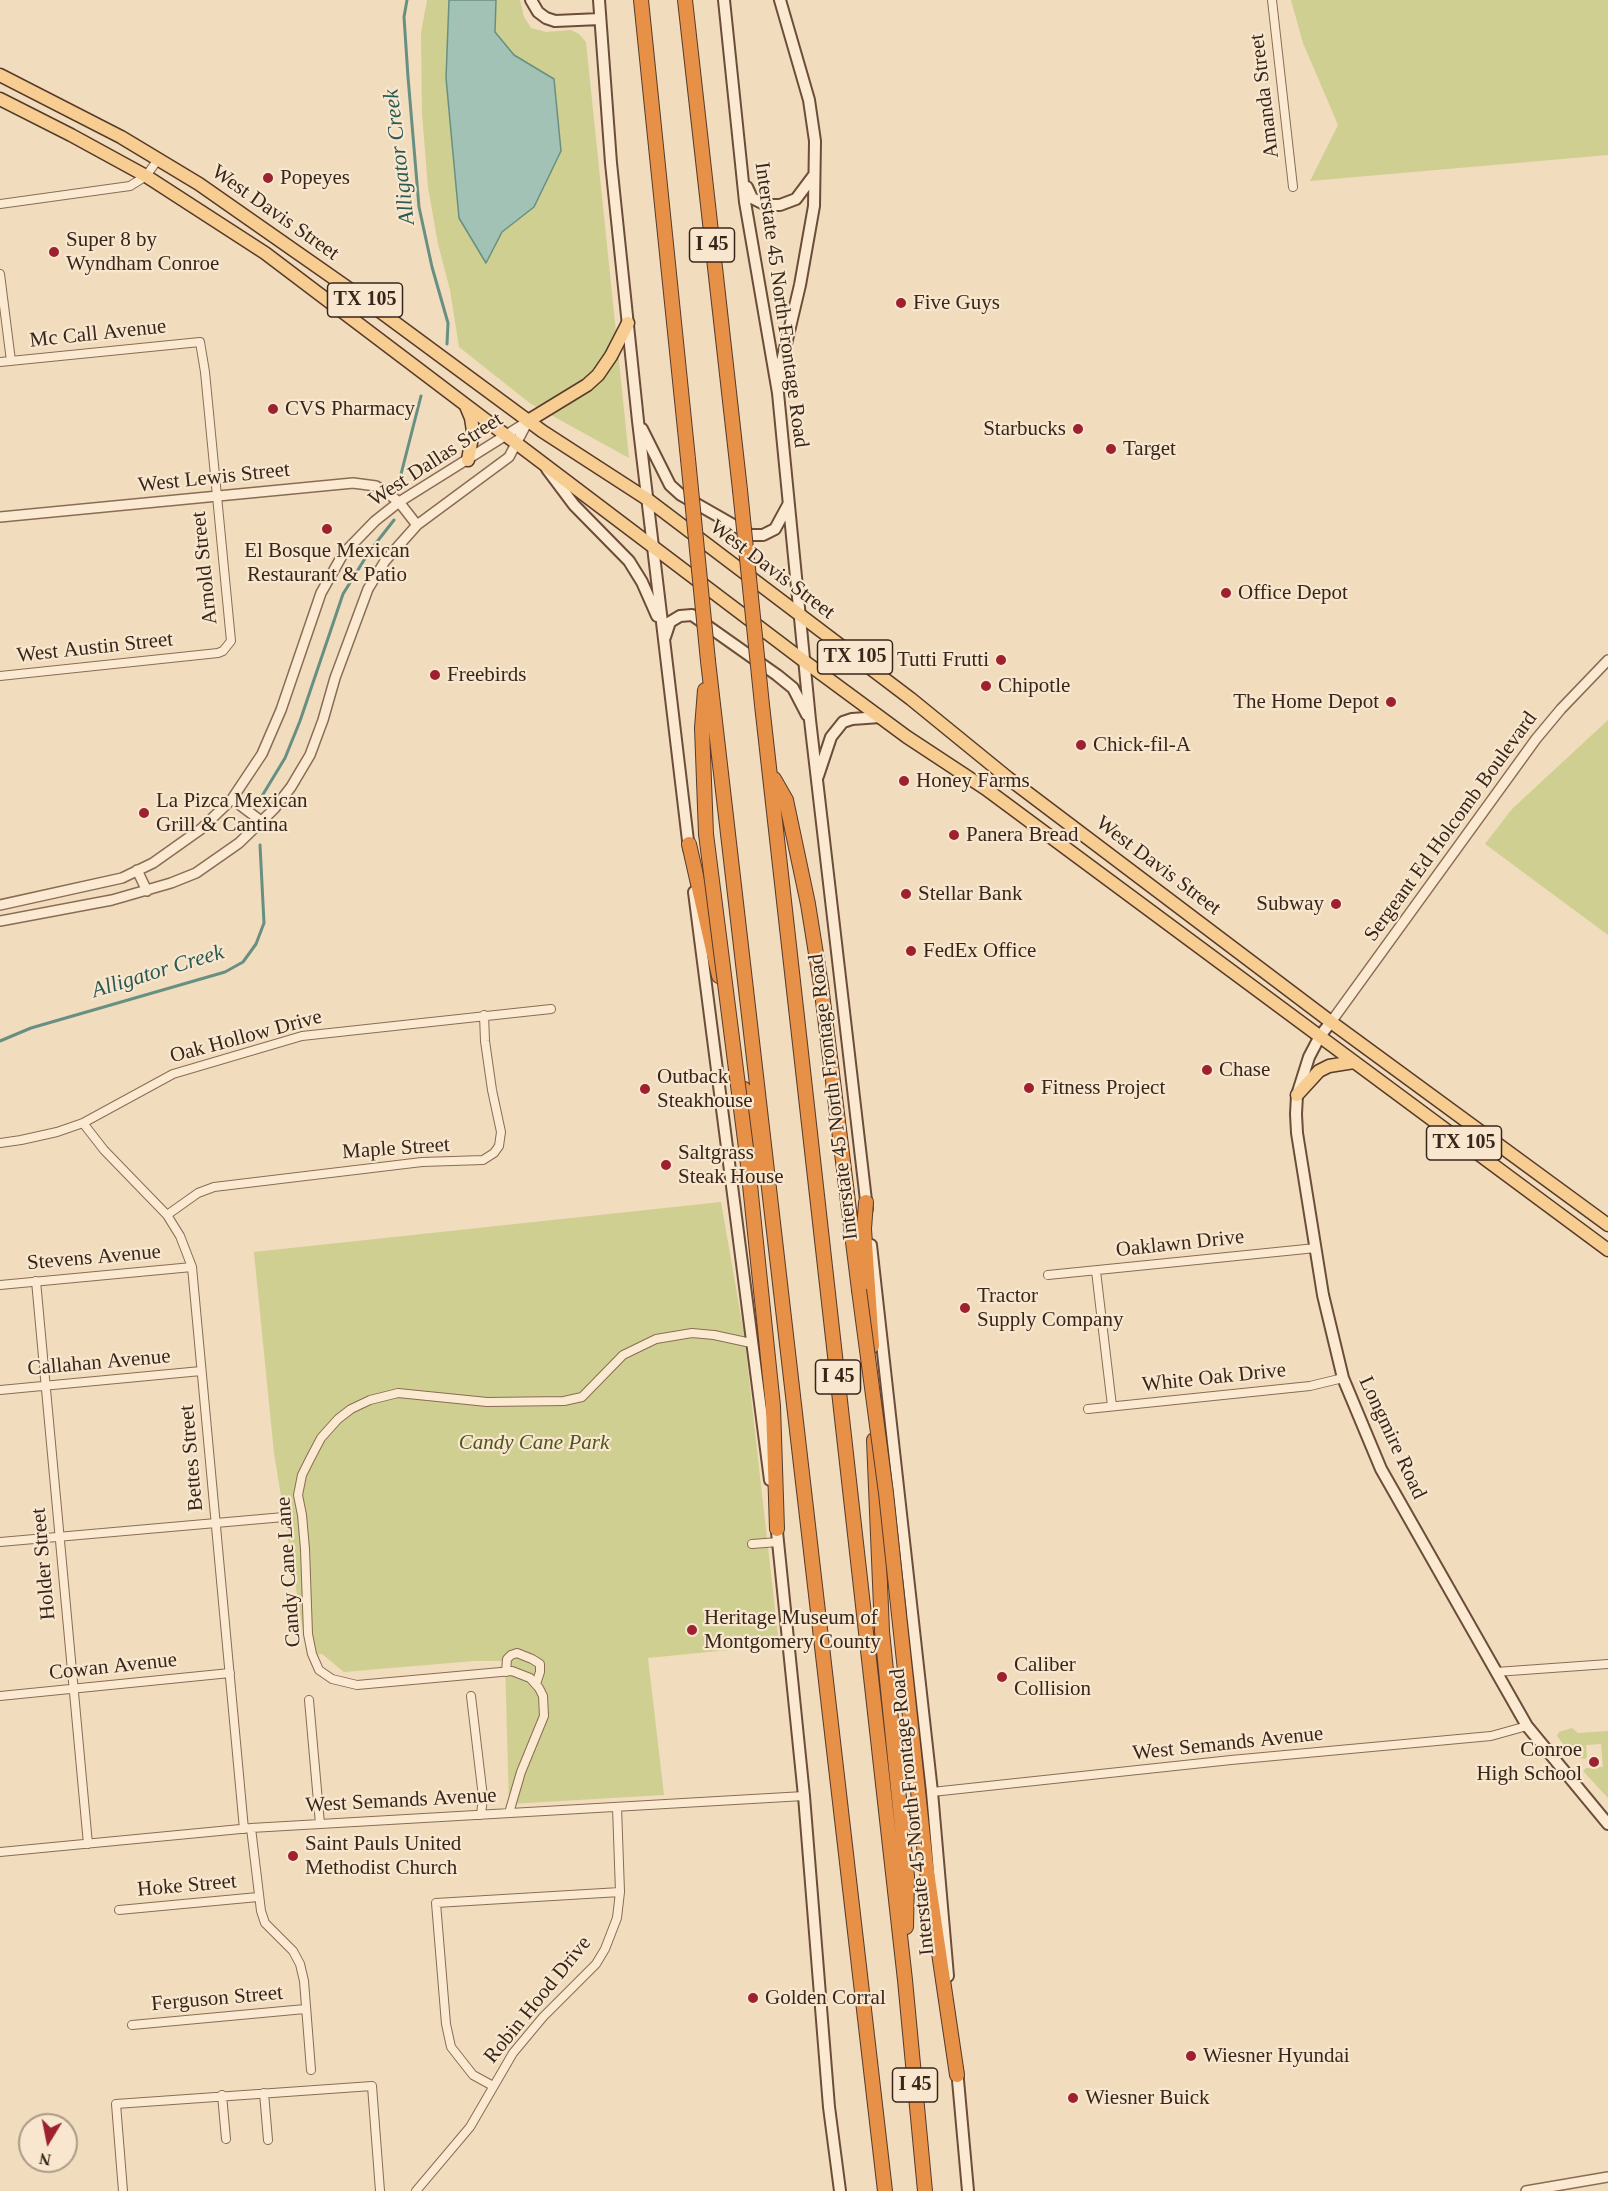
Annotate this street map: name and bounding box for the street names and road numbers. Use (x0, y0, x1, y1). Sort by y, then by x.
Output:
street label: Amanda Street (1245, 32, 1285, 160)
street label: West Davis Street (206, 160, 344, 266)
street label: Interstate 45 North Frontage Road (748, 161, 814, 449)
road number: I 45 (690, 228, 734, 262)
road number: TX 105 (328, 283, 403, 317)
street label: Mc Call Avenue (28, 314, 168, 354)
street label: West Dallas Street (364, 407, 508, 513)
street label: West Lewis Street (137, 458, 291, 498)
street label: Arnold Street (187, 510, 223, 626)
street label: West Davis Street (705, 515, 839, 625)
street label: West Austin Street (16, 627, 174, 669)
road number: TX 105 (818, 640, 892, 674)
street label: Sergeant Ed Holcomb Boulevard (1359, 707, 1543, 947)
street label: West Davis Street (1091, 811, 1225, 921)
street label: Interstate 45 North Frontage Road (804, 952, 864, 1242)
street label: Oak Hollow Drive (167, 1005, 325, 1069)
road number: TX 105 (1426, 1126, 1502, 1160)
street label: Maple Street (341, 1133, 451, 1165)
street label: Oaklawn Drive (1115, 1225, 1245, 1263)
street label: Stevens Avenue (26, 1240, 162, 1276)
street label: Callahan Avenue (26, 1344, 172, 1382)
street label: White Oak Drive (1141, 1358, 1287, 1398)
road number: I 45 (816, 1360, 860, 1394)
street label: Longmire Road (1353, 1373, 1431, 1503)
street label: Bettes Street (175, 1404, 209, 1512)
street label: Candy Cane Lane (271, 1496, 307, 1648)
street label: Holder Street (27, 1507, 61, 1621)
street label: Cowan Avenue (48, 1648, 178, 1686)
street label: Interstate 45 North Frontage Road (885, 1667, 941, 1957)
street label: West Semands Avenue (1131, 1721, 1325, 1767)
street label: West Semands Avenue (305, 1783, 497, 1819)
street label: Hoke Street (136, 1869, 238, 1903)
street label: Robin Hood Drive (479, 1931, 597, 2069)
street label: Ferguson Street (150, 1981, 284, 2017)
road number: I 45 (892, 2068, 938, 2102)

